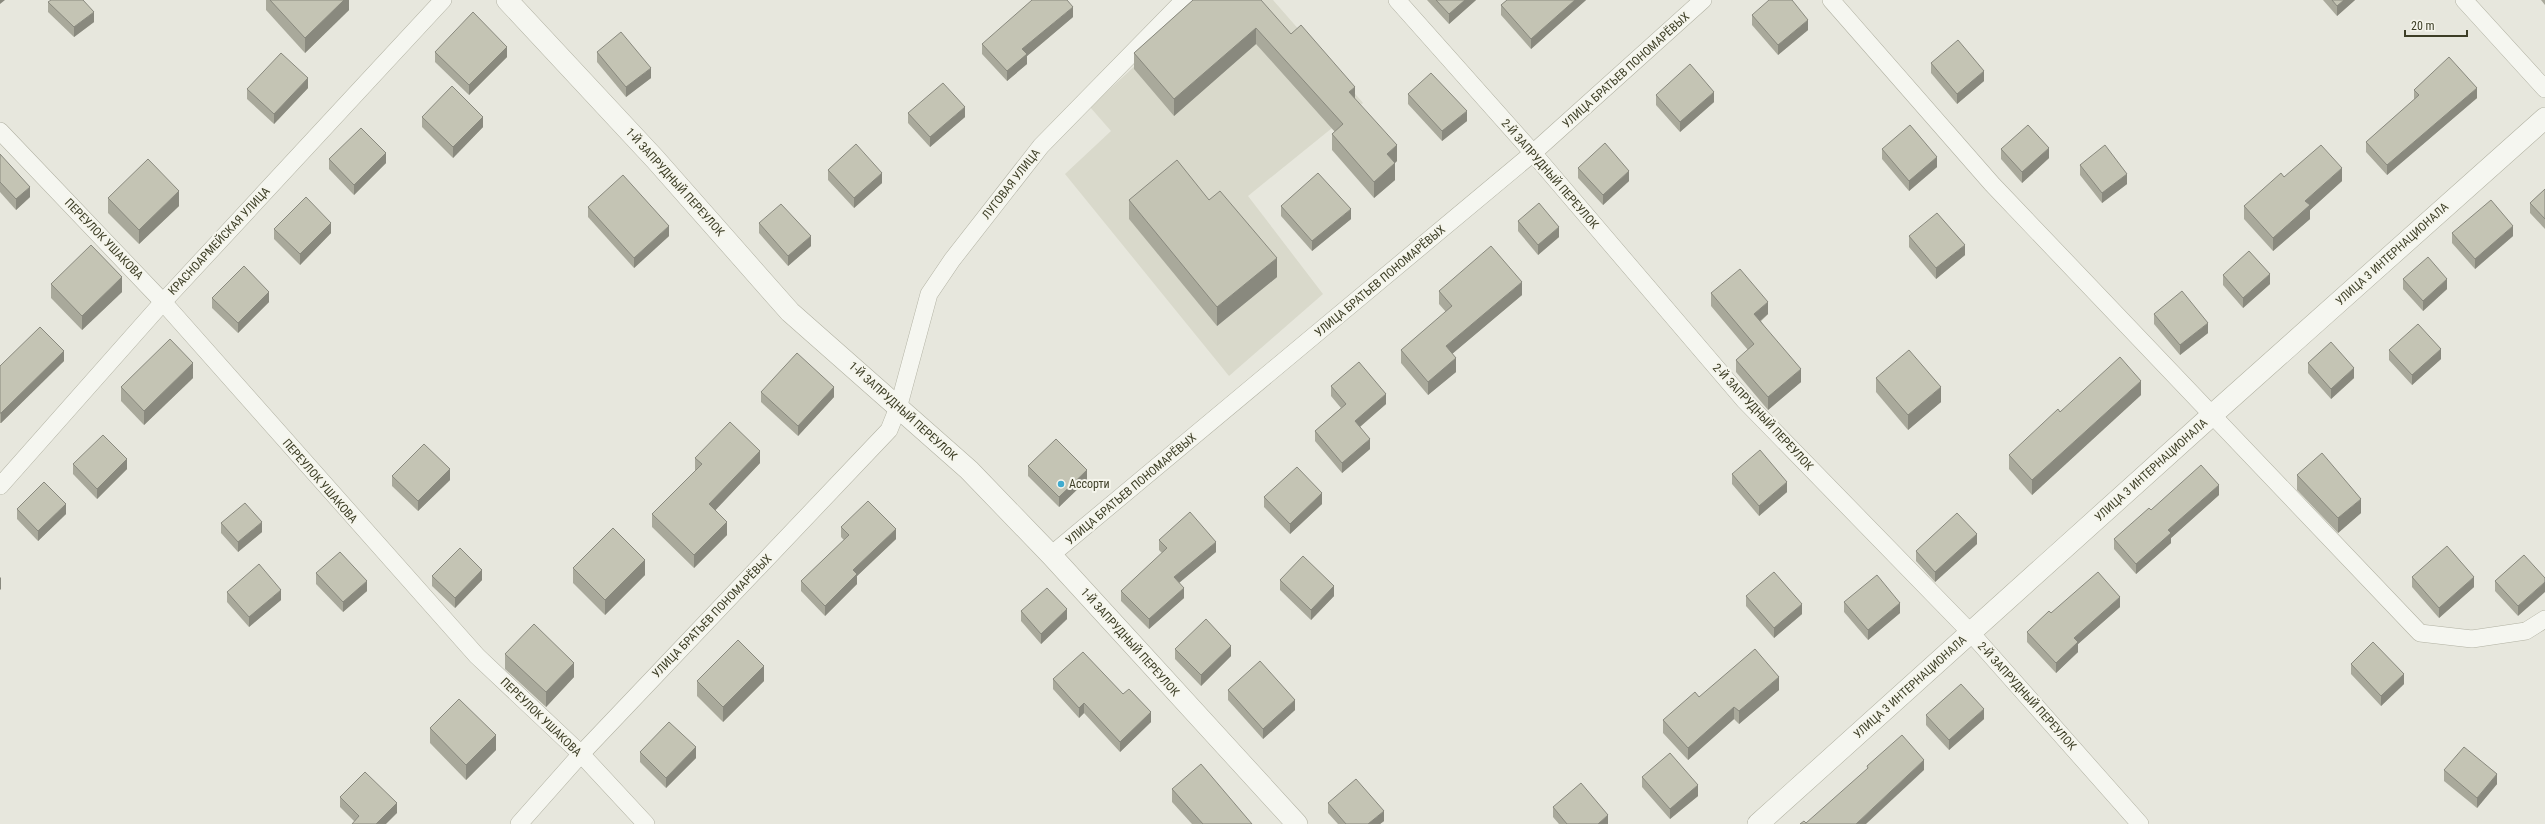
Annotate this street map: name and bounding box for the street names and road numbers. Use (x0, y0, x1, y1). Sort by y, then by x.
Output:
street label: УЛИЦА БРАТЬЕВ ПОНОМАРЁВЫХ (1559, 8, 1693, 131)
street label: 2-Й ЗАПРУДНЫЙ ПЕРЕУЛОК (1499, 116, 1602, 232)
street label: 1-Й ЗАПРУДНЫЙ ПЕРЕУЛОК (623, 124, 728, 239)
street label: ЛУГОВАЯ УЛИЦА (979, 146, 1043, 222)
street label: КРАСНОАРМЕЙСКАЯ УЛИЦА (165, 183, 273, 298)
street label: ПЕРЕУЛОК УШАКОВА (62, 196, 146, 282)
street label: УЛИЦА 3 ИНТЕРНАЦИОНАЛА (2333, 200, 2451, 308)
street label: УЛИЦА БРАТЬЕВ ПОНОМАРЁВЫХ (1311, 221, 1448, 340)
street label: 1-Й ЗАПРУДНЫЙ ПЕРЕУЛОК (846, 358, 961, 463)
street label: 2-Й ЗАПРУДНЫЙ ПЕРЕУЛОК (1710, 360, 1817, 473)
street label: УЛИЦА 3 ИНТЕРНАЦИОНАЛА (2092, 416, 2210, 524)
street label: УЛИЦА БРАТЬЕВ ПОНОМАРЁВЫХ (1062, 429, 1199, 548)
street label: ПЕРЕУЛОК УШАКОВА (280, 436, 360, 526)
street label: УЛИЦА БРАТЬЕВ ПОНОМАРЁВЫХ (649, 551, 775, 680)
street label: 1-Й ЗАПРУДНЫЙ ПЕРЕУЛОК (1078, 584, 1183, 699)
street label: УЛИЦА 3 ИНТЕРНАЦИОНАЛА (1851, 633, 1969, 741)
street label: 2-Й ЗАПРУДНЫЙ ПЕРЕУЛОК (1975, 638, 2080, 753)
street label: ПЕРЕУЛОК УШАКОВА (498, 675, 584, 759)

